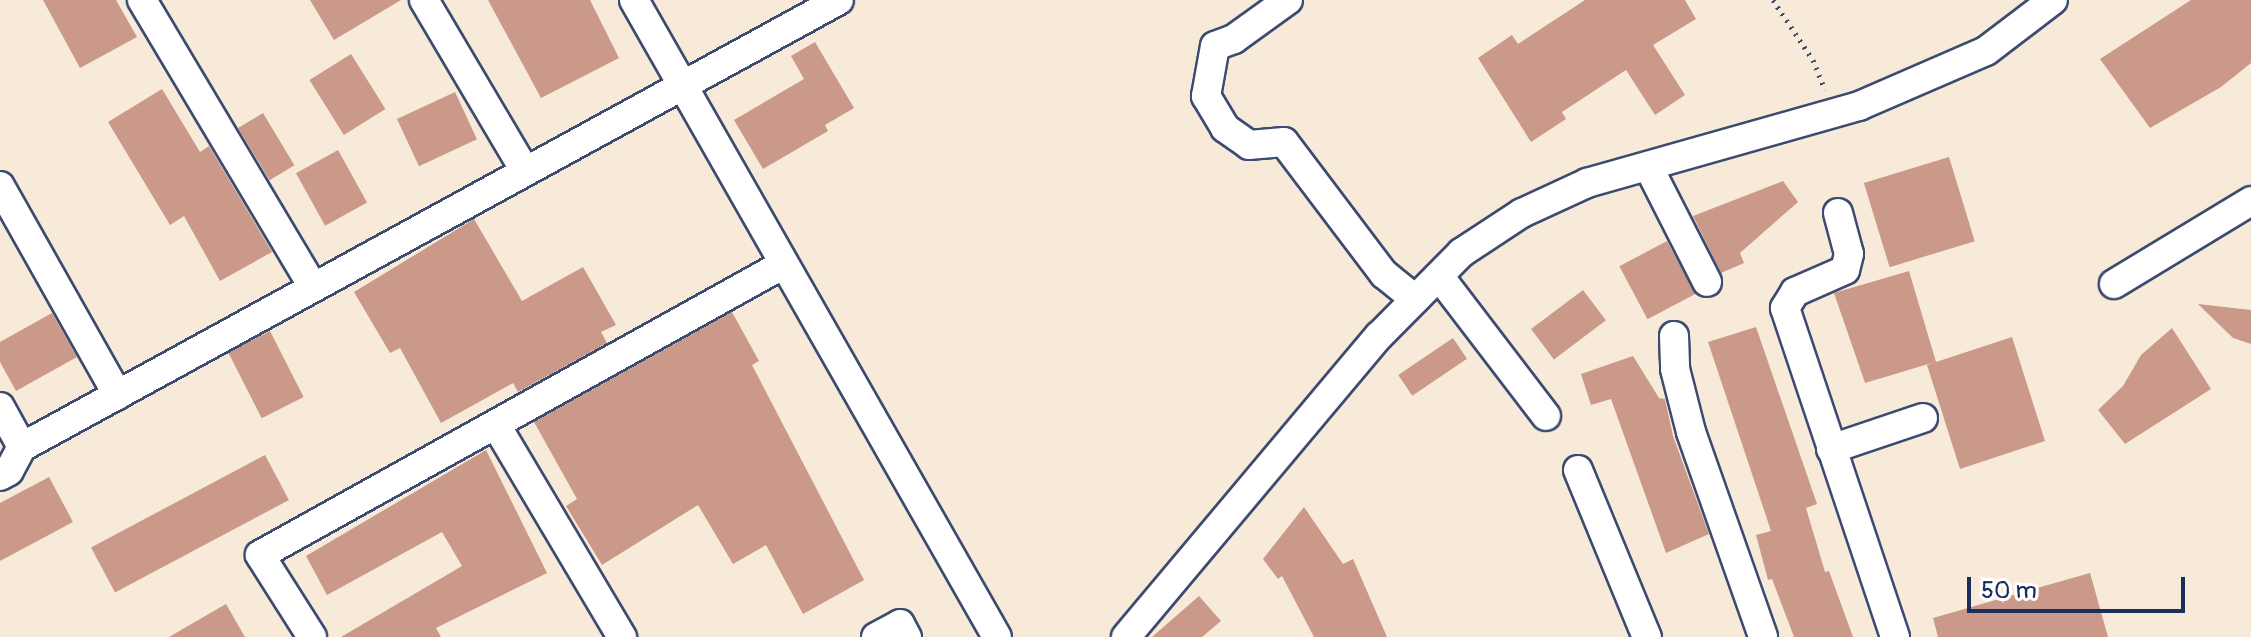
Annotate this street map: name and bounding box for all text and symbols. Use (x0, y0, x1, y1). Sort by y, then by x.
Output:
scale bar (1971, 561, 2189, 611)
text: 50 m (1981, 576, 2037, 605)

